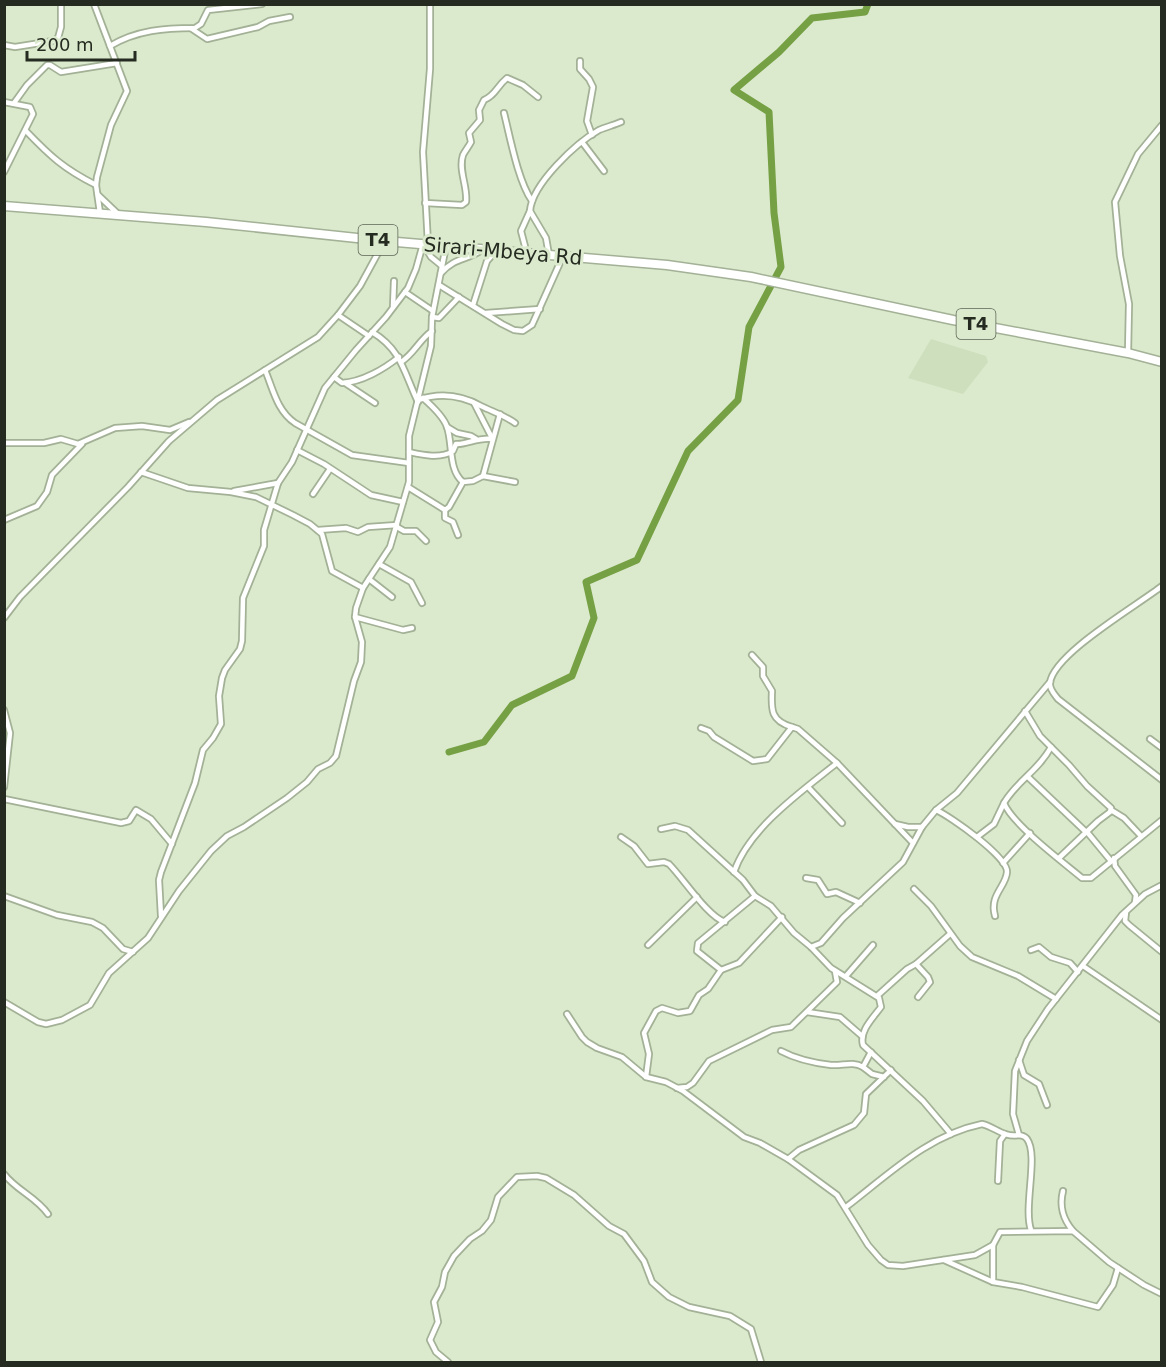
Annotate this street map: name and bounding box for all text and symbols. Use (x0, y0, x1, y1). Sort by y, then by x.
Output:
scale bar (27, 24, 135, 62)
text: 200 m (36, 34, 94, 55)
road number: T4 (358, 225, 398, 255)
street label: Sirari-Mbeya Rd (423, 232, 583, 270)
road number: T4 (956, 309, 996, 339)

